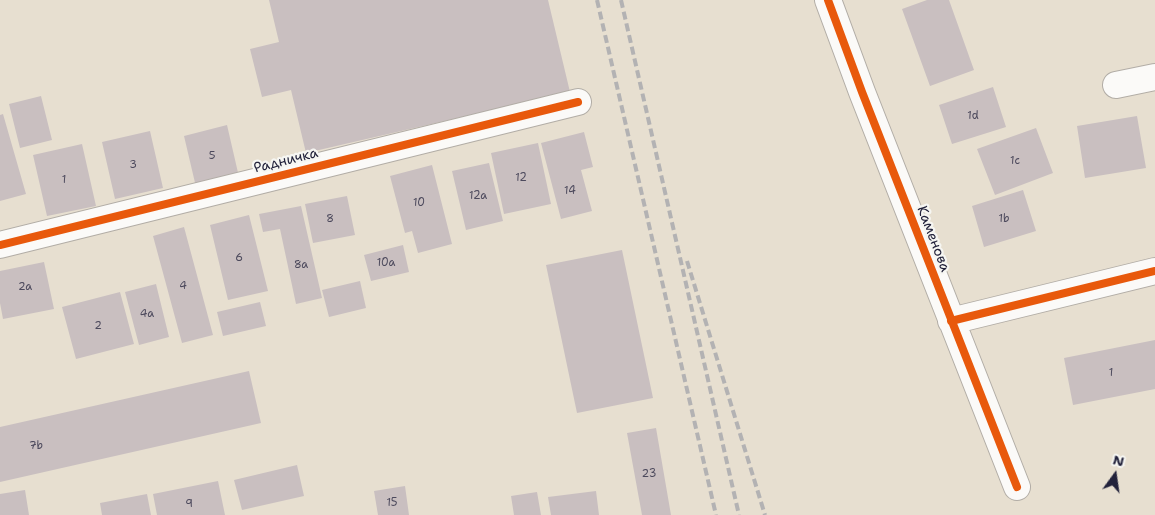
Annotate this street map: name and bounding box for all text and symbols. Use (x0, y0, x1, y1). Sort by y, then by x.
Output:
house number: 1d (967, 109, 979, 123)
street label: Радничка (252, 145, 320, 177)
house number: 5 (209, 149, 215, 163)
house number: 1c (1010, 154, 1020, 168)
house number: 3 (129, 158, 137, 172)
house number: 12 (515, 171, 527, 185)
house number: 1 (62, 173, 66, 187)
house number: 14 (564, 184, 576, 198)
house number: 12a (469, 189, 487, 203)
house number: 10 (413, 196, 425, 210)
street label: Каменова (913, 204, 953, 274)
house number: 8 (326, 212, 334, 226)
house number: 1b (999, 212, 1009, 226)
house number: 6 (235, 251, 243, 265)
house number: 10a (377, 256, 395, 270)
house number: 8a (294, 258, 308, 272)
house number: 4 (179, 279, 187, 293)
house number: 2a (18, 280, 32, 294)
house number: 4a (140, 307, 154, 321)
house number: 2 (94, 319, 102, 333)
house number: 1 (1109, 366, 1113, 380)
house number: 7b (29, 439, 43, 453)
north arrow (1090, 450, 1140, 500)
text: N (1111, 450, 1126, 471)
house number: 23 (642, 467, 656, 481)
house number: 15 (386, 496, 398, 510)
house number: 9 (185, 497, 193, 511)

